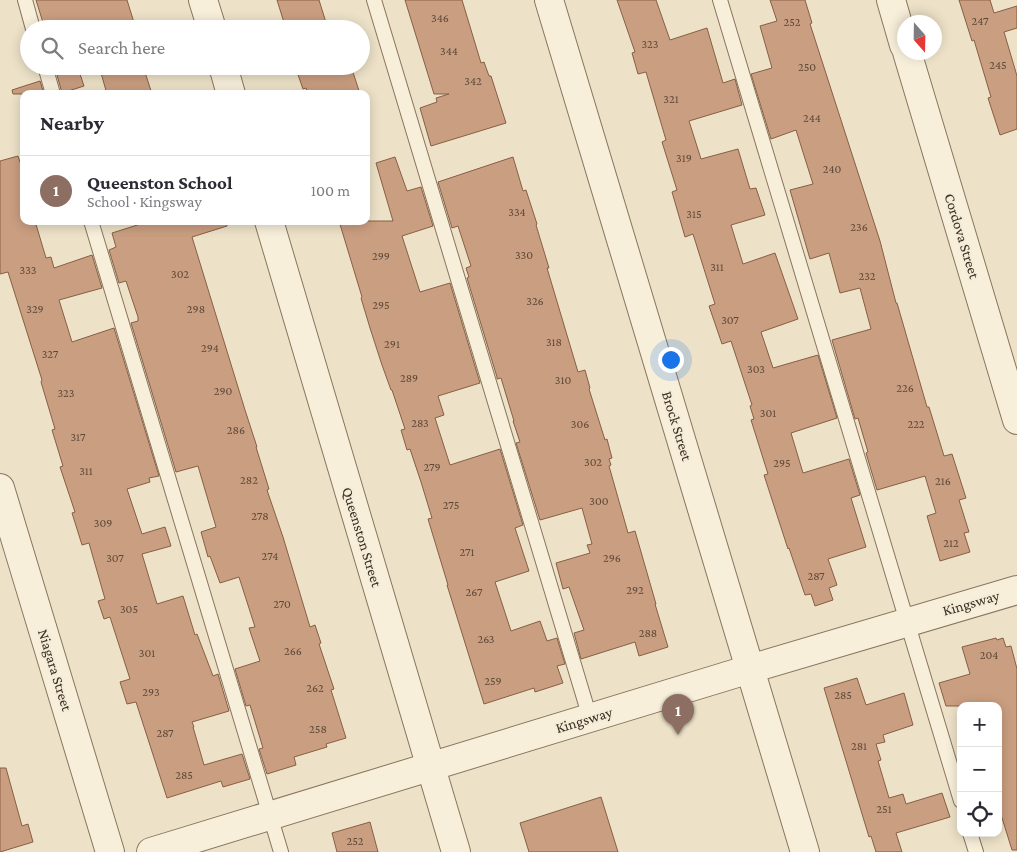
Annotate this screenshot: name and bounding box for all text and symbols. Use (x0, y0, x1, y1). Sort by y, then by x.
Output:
house number: 346 (431, 11, 449, 25)
house number: 247 (971, 14, 989, 28)
house number: 252 (784, 15, 801, 29)
north arrow (897, 15, 942, 60)
search box (20, 20, 370, 75)
icon: search (38, 34, 66, 62)
text: Search here (78, 37, 165, 58)
house number: 323 (641, 37, 659, 51)
house number: 344 (440, 44, 458, 58)
house number: 245 (989, 58, 1007, 72)
house number: 250 (798, 60, 816, 74)
house number: 342 (464, 74, 482, 88)
house number: 321 (663, 92, 679, 106)
text: Nearby (40, 111, 104, 135)
house number: 244 (803, 111, 821, 125)
house number: 319 (676, 151, 692, 165)
house number: 240 (823, 162, 842, 176)
text: Queenston School (87, 172, 232, 193)
text: 1 (53, 182, 59, 199)
text: 100 m (311, 182, 350, 199)
street label: Cordova Street (941, 191, 983, 282)
text: School · Kingsway (87, 193, 202, 210)
house number: 334 (508, 205, 526, 219)
house number: 315 (686, 207, 702, 221)
house number: 236 (850, 220, 868, 234)
house number: 330 (515, 248, 533, 262)
house number: 299 (372, 249, 390, 263)
house number: 311 (710, 260, 724, 274)
house number: 333 (20, 263, 37, 277)
house number: 302 (171, 267, 189, 281)
house number: 232 (858, 269, 876, 283)
house number: 326 (526, 294, 544, 308)
house number: 295 (372, 298, 390, 312)
house number: 329 (26, 302, 44, 316)
house number: 298 (187, 302, 205, 316)
house number: 307 (721, 313, 739, 327)
house number: 318 (546, 335, 562, 349)
house number: 291 (384, 337, 400, 351)
house number: 294 (201, 341, 219, 355)
house number: 327 (42, 347, 59, 361)
your location (658, 347, 684, 373)
house number: 303 (747, 362, 765, 376)
house number: 289 (400, 371, 418, 385)
house number: 310 (555, 373, 571, 387)
house number: 226 (896, 381, 914, 395)
house number: 290 (214, 384, 233, 398)
house number: 323 (57, 386, 75, 400)
street label: Brock Street (659, 389, 695, 464)
house number: 301 (760, 406, 776, 420)
house number: 283 (411, 416, 429, 430)
house number: 306 (571, 417, 589, 431)
house number: 222 (907, 417, 925, 431)
house number: 286 (227, 423, 245, 437)
house number: 317 (70, 430, 86, 444)
house number: 302 (584, 455, 602, 469)
house number: 295 (773, 456, 791, 470)
house number: 279 (423, 460, 441, 474)
house number: 311 (79, 464, 93, 478)
house number: 282 (240, 473, 258, 487)
house number: 216 (935, 474, 951, 488)
street label: Queenston Street (339, 485, 385, 590)
house number: 300 (589, 494, 609, 508)
house number: 275 (443, 498, 459, 512)
house number: 278 (251, 509, 269, 523)
house number: 309 (94, 516, 112, 530)
house number: 212 (943, 536, 959, 550)
house number: 271 (459, 545, 475, 559)
house number: 274 (262, 549, 278, 563)
house number: 307 (106, 551, 124, 565)
house number: 296 (603, 551, 621, 565)
house number: 287 (807, 569, 825, 583)
house number: 292 (626, 583, 644, 597)
house number: 267 (466, 585, 483, 599)
street label: Kingsway (941, 587, 1002, 620)
house number: 270 (273, 597, 291, 611)
house number: 305 (120, 602, 138, 616)
house number: 288 (639, 626, 657, 640)
street label: Niagara Street (34, 627, 75, 714)
house number: 263 (477, 632, 495, 646)
house number: 266 (284, 644, 302, 658)
house number: 301 (139, 646, 155, 660)
house number: 204 (980, 648, 998, 662)
house number: 259 (484, 674, 502, 688)
house number: 262 (306, 681, 324, 695)
house number: 293 (142, 685, 160, 699)
house number: 285 (834, 688, 852, 702)
pin: 1 (662, 694, 694, 735)
map controls (957, 702, 1002, 837)
button: + (957, 702, 1002, 747)
street label: Kingsway (554, 704, 615, 737)
house number: 258 (309, 722, 327, 736)
house number: 287 (156, 726, 174, 740)
house number: 281 (851, 739, 867, 753)
button: − (957, 747, 1002, 792)
house number: 285 (175, 768, 193, 782)
button: locate (957, 792, 1002, 837)
house number: 251 (876, 802, 892, 816)
house number: 252 (347, 834, 364, 848)

